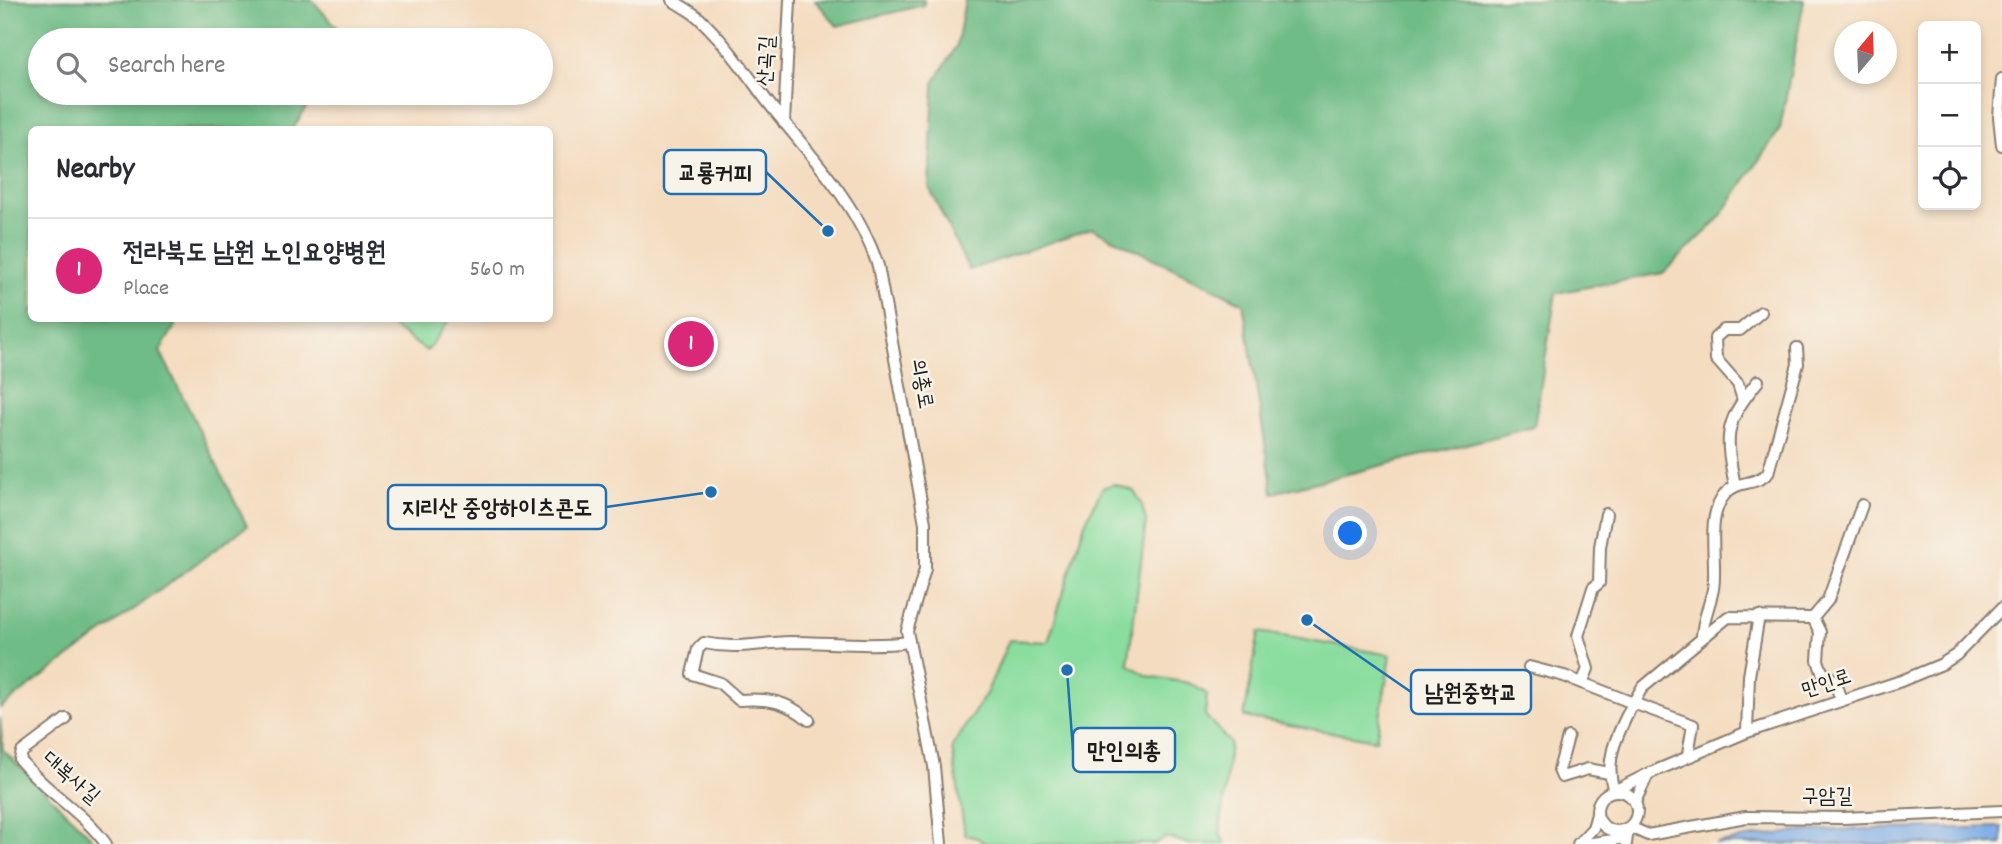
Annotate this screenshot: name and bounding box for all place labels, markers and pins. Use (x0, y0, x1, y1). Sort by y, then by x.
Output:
callout: 교룡커피 (664, 150, 766, 194)
pin: 1 (668, 318, 714, 370)
callout: 지리산 중앙하이츠콘도 (388, 485, 606, 529)
callout: 남원중학교 (1411, 670, 1531, 714)
callout: 만인의총 (1073, 728, 1175, 772)

